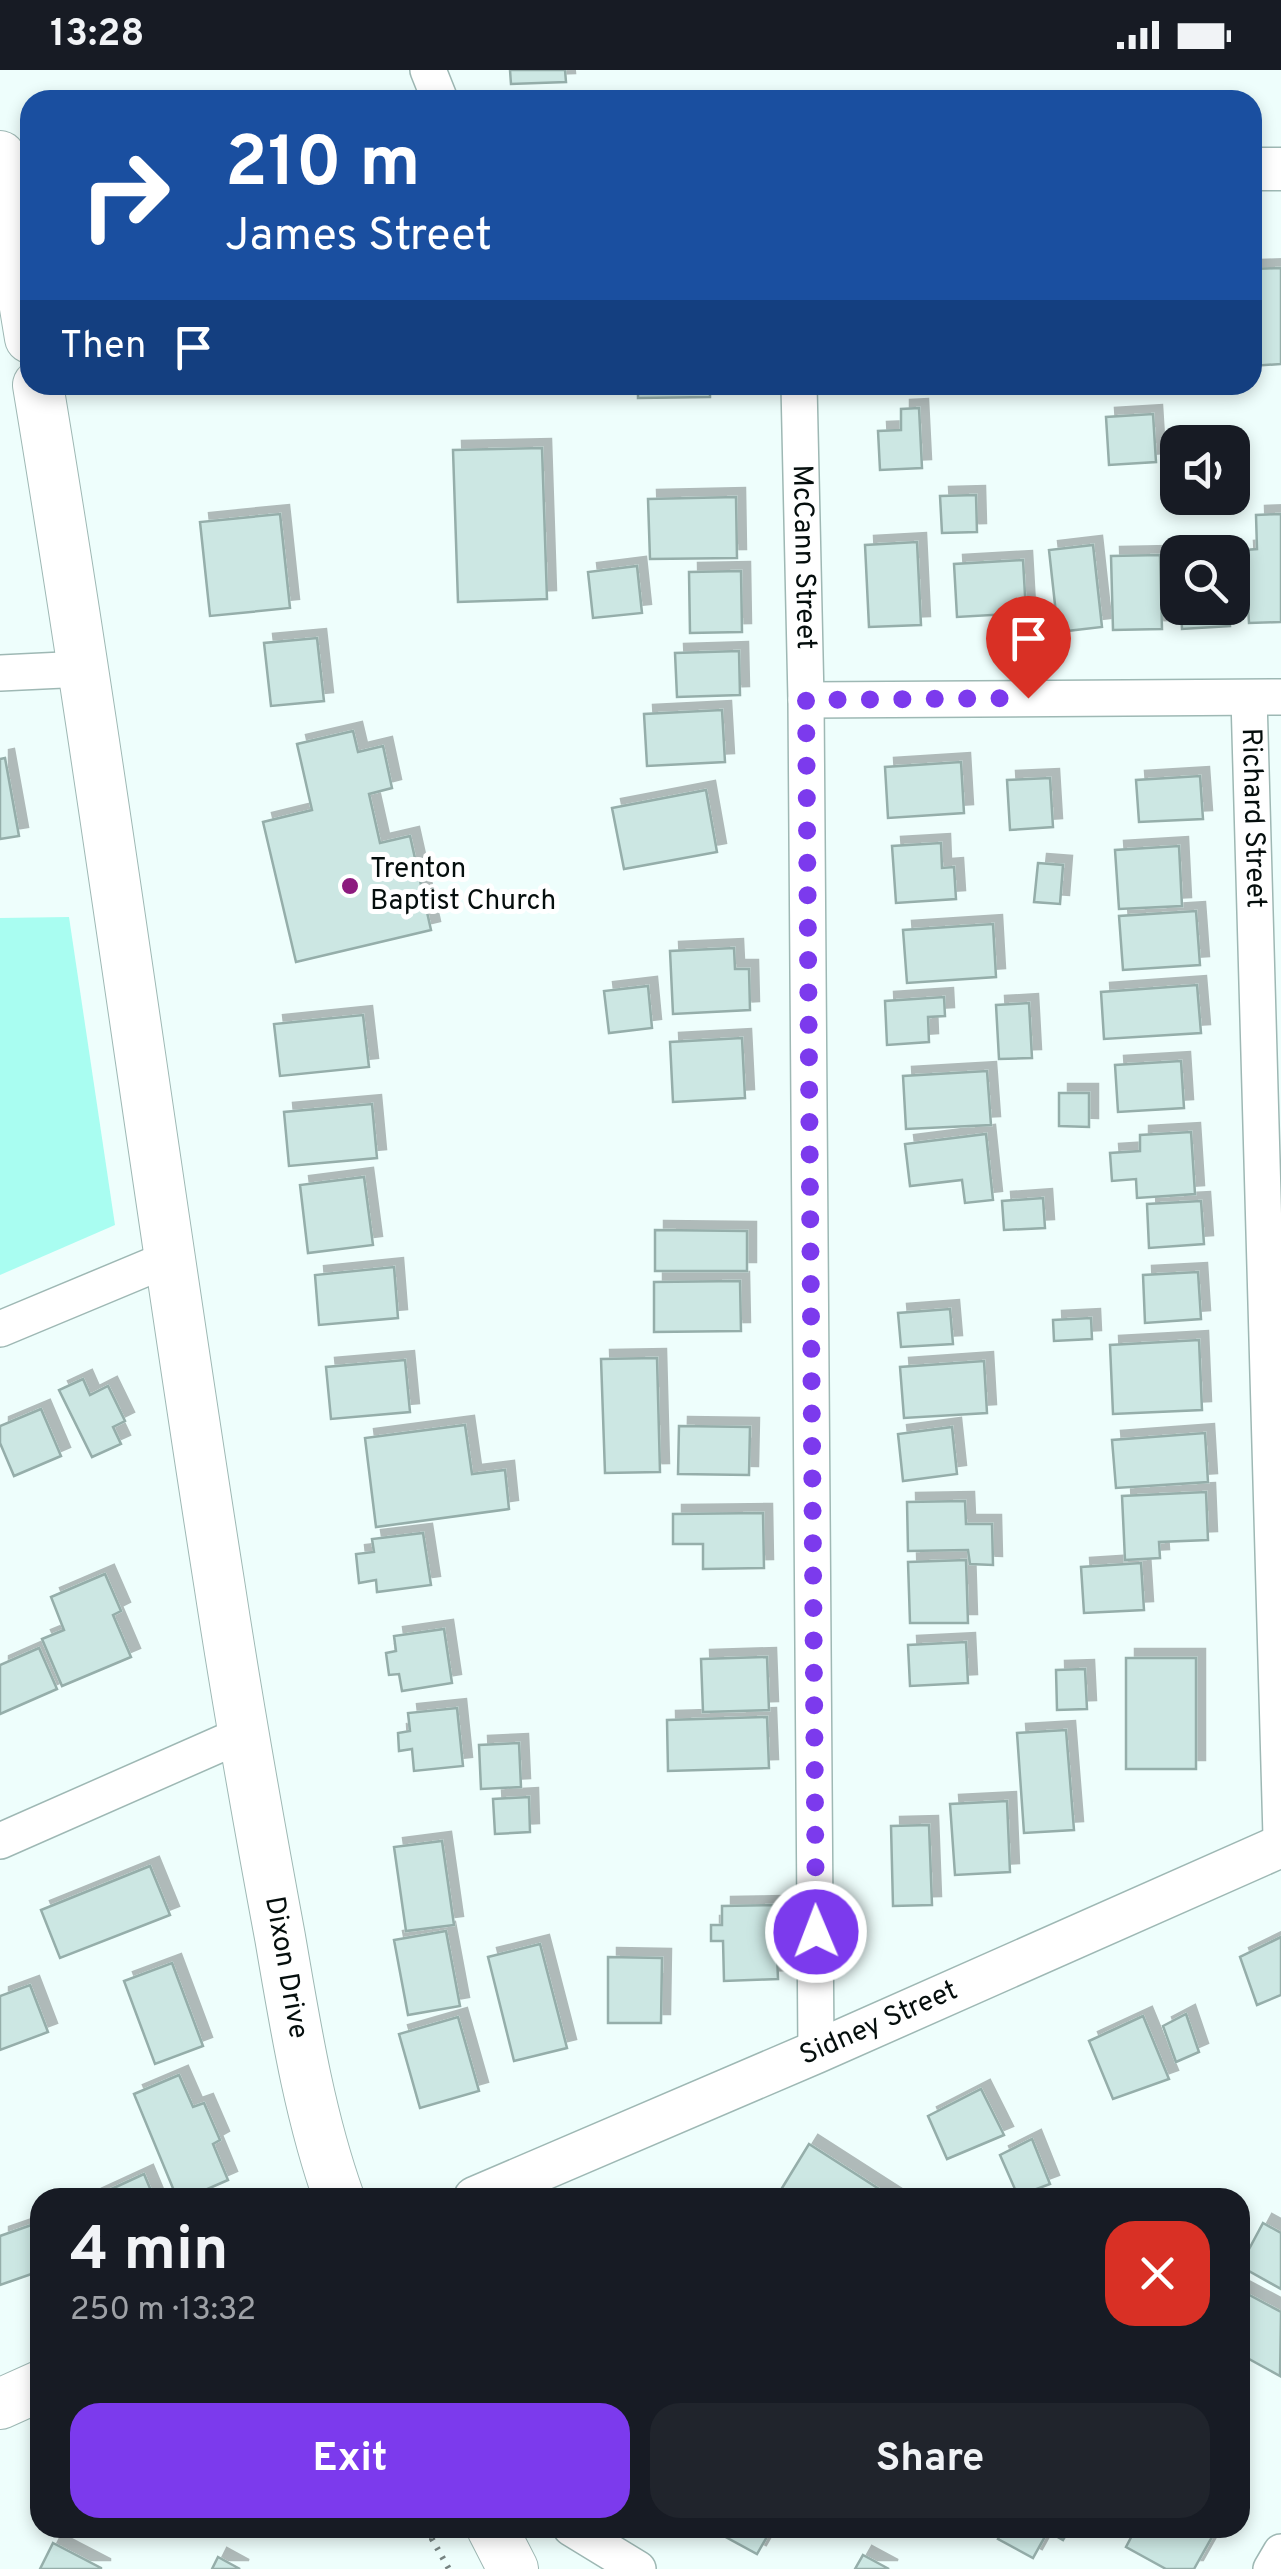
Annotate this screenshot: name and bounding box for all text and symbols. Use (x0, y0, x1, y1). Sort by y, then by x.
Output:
text: 13:28 (50, 11, 144, 60)
text: 210 m (225, 122, 421, 211)
icon: right (60, 130, 190, 260)
text: James Street (225, 209, 492, 266)
icon: arrive (166, 320, 221, 375)
text: Then (60, 323, 146, 372)
map controls (1160, 425, 1250, 625)
button: sound (1160, 425, 1250, 515)
street label: McCann Street (783, 464, 823, 650)
button: search (1160, 535, 1250, 625)
pin (986, 596, 1071, 699)
icon: arrive (1001, 611, 1056, 666)
street label: Richard Street (1232, 727, 1273, 909)
place label: Trenton Baptist Church (370, 852, 556, 920)
marker: Trenton Baptist Church (339, 875, 361, 897)
position arrow (764, 1880, 868, 1984)
street label: Dixon Drive (255, 1894, 316, 2042)
street label: Sidney Street (795, 1973, 964, 2075)
text: 4 min (70, 2215, 229, 2291)
button: close (1105, 2221, 1210, 2326)
text: 250 m · 13:32 (70, 2291, 256, 2331)
button: Exit (70, 2403, 630, 2518)
button: Share (650, 2403, 1210, 2518)

